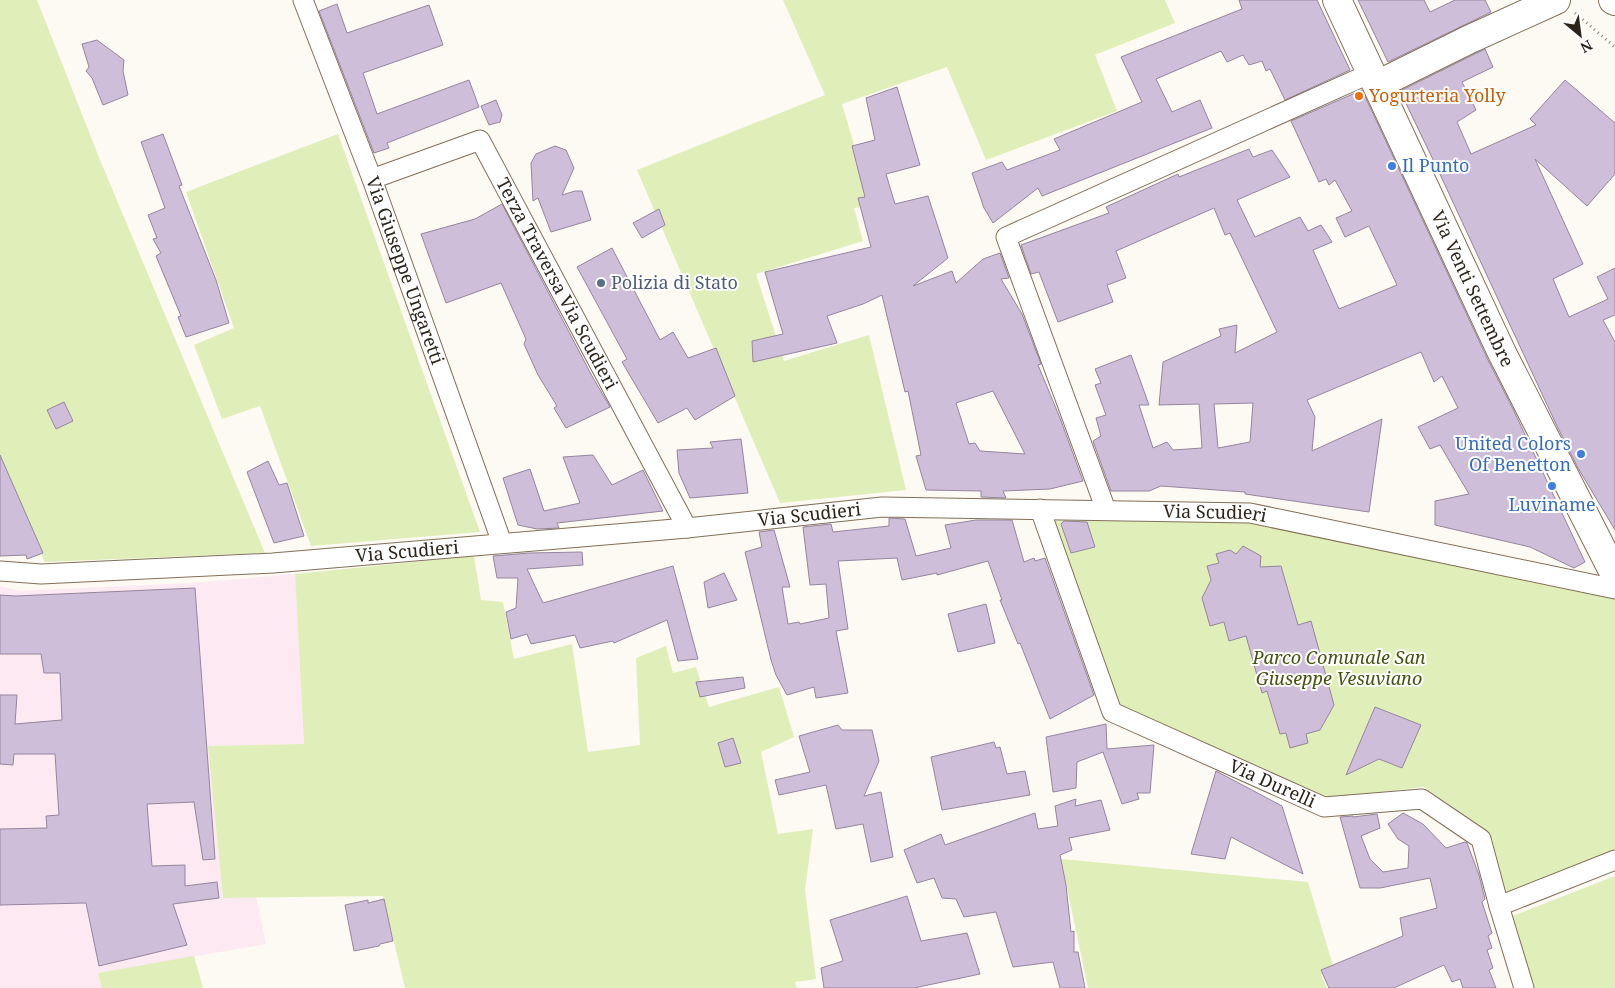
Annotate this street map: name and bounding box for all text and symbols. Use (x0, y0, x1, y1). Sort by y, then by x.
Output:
north arrow (1555, 10, 1605, 60)
text: N (1577, 36, 1596, 58)
place label: Yogurteria Yolly (1368, 83, 1507, 107)
marker: Yogurteria Yolly (1353, 90, 1365, 102)
place label: Il Punto (1402, 153, 1470, 177)
marker: Il Punto (1386, 160, 1398, 172)
street label: Via Giuseppe Ungaretti (361, 173, 450, 368)
street label: Terza Traversa Via Scudieri (491, 173, 624, 394)
street label: Via Venti Settembre (1426, 207, 1520, 371)
place label: Polizia di Stato (611, 270, 738, 294)
marker: Polizia di Stato (595, 277, 607, 289)
place label: United Colors Of Benetton (1455, 431, 1571, 476)
marker: United Colors Of Benetton (1575, 448, 1587, 460)
marker: Luviname (1546, 480, 1558, 492)
place label: Luviname (1508, 492, 1596, 516)
street label: Via Scudieri (757, 496, 862, 531)
street label: Via Scudieri (1163, 499, 1269, 527)
street label: Via Scudieri (354, 534, 460, 567)
park label: Parco Comunale San Giuseppe Vesuviano (1251, 645, 1426, 690)
street label: Via Durelli (1226, 753, 1320, 813)

